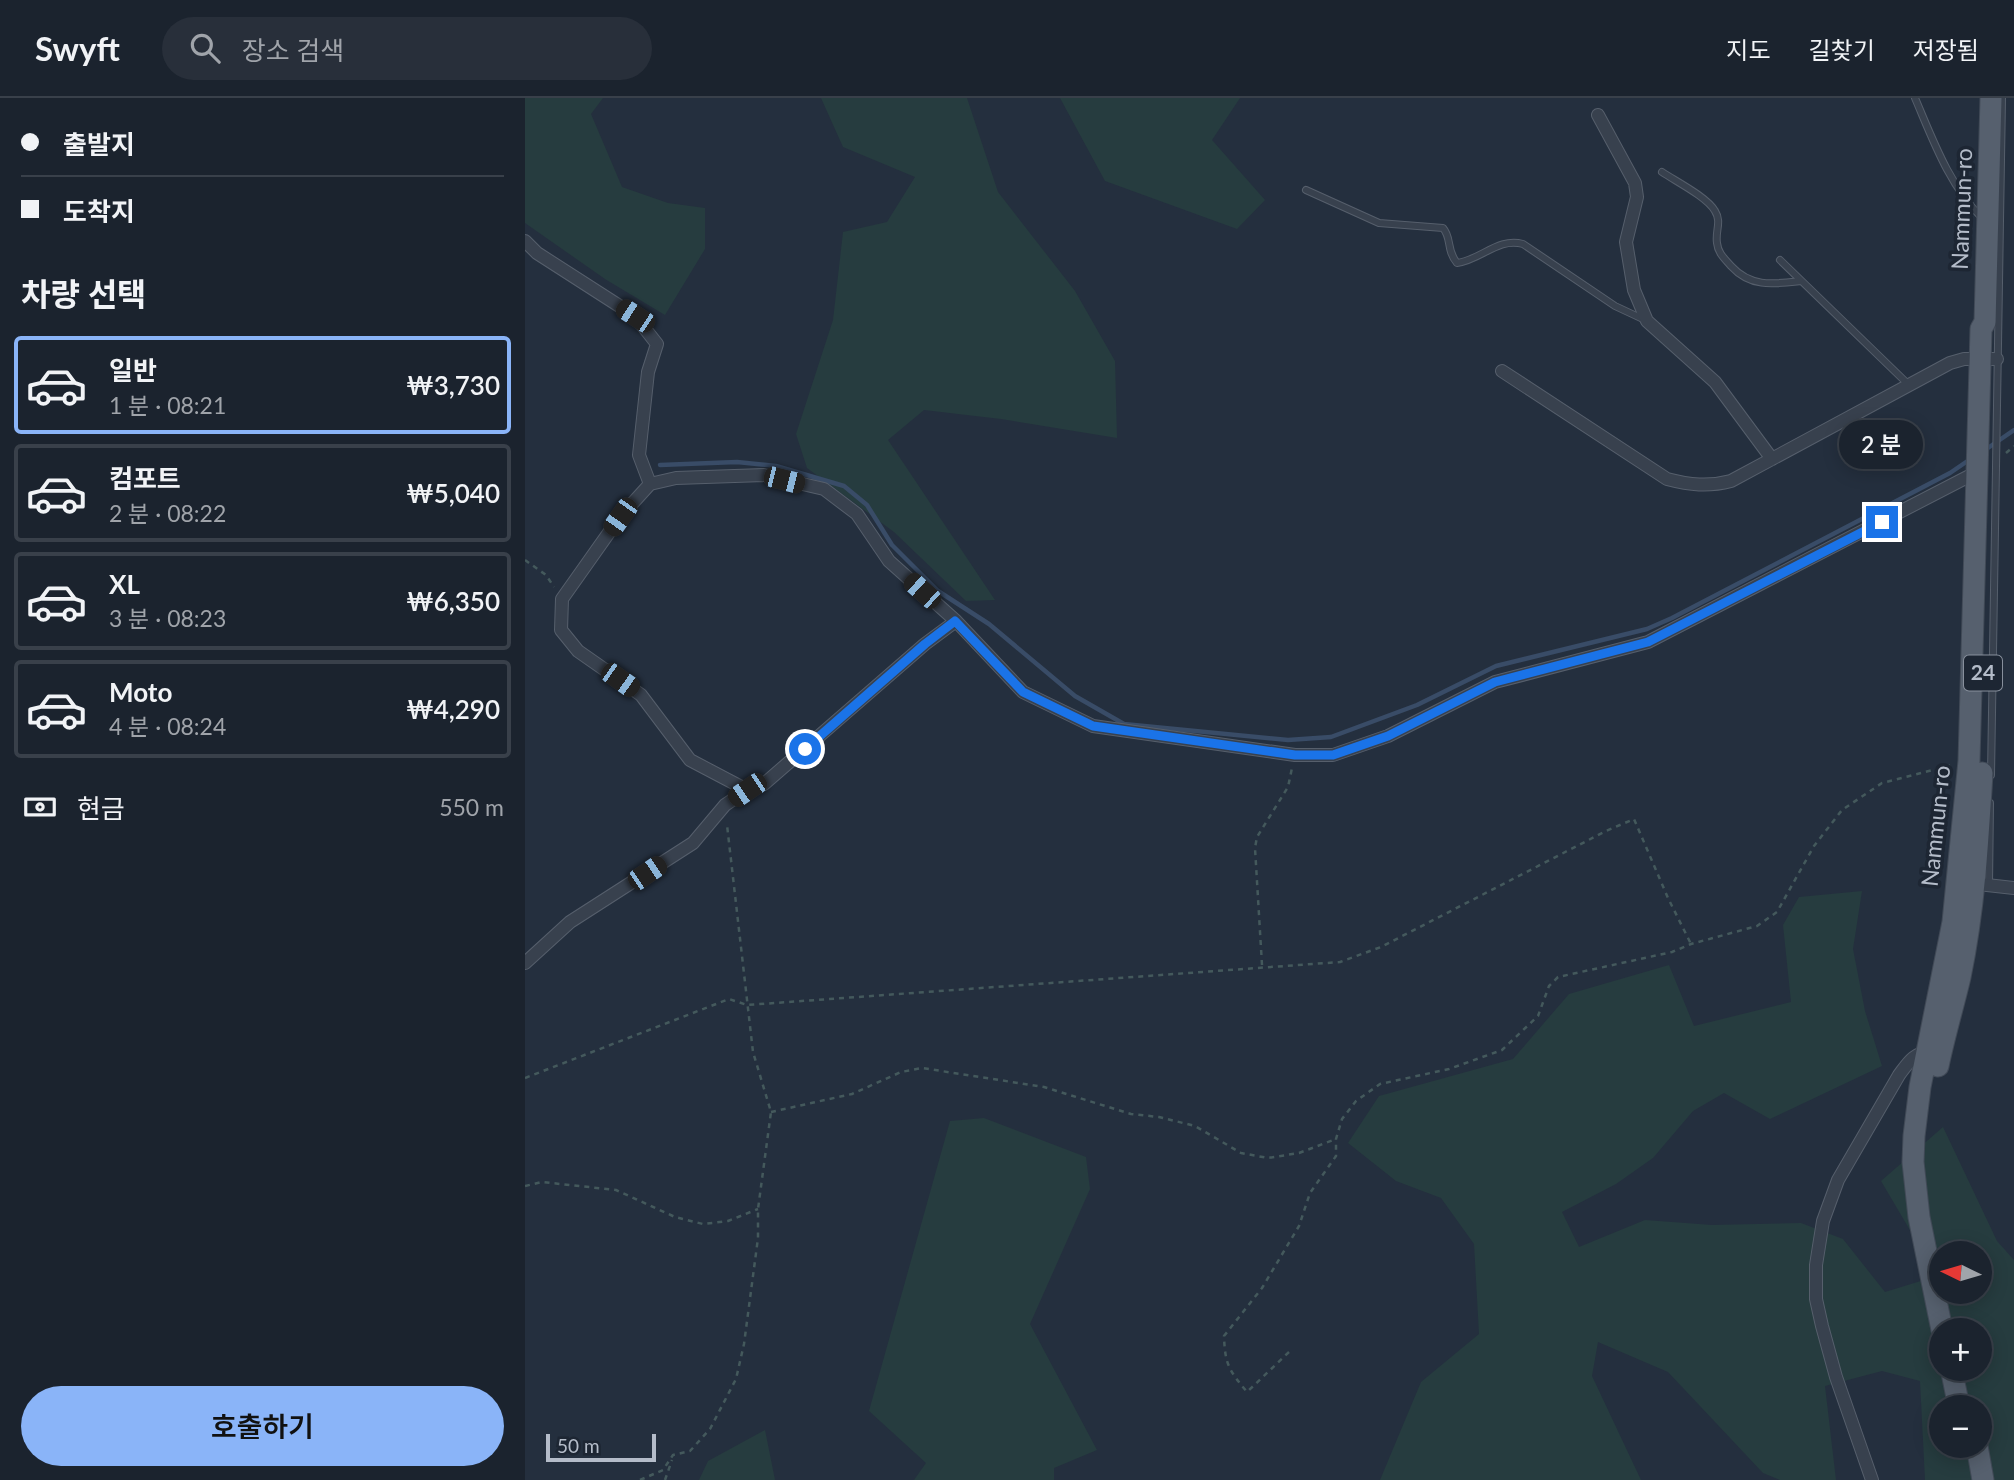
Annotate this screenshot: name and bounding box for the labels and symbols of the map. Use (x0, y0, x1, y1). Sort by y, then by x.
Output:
street label: Nammun-ro (1945, 148, 1977, 270)
car (612, 296, 659, 336)
callout: 2 분 (1840, 420, 1924, 470)
car (762, 465, 807, 495)
car (600, 494, 641, 540)
route end (1866, 506, 1898, 538)
car (900, 569, 945, 613)
road number: 24 (1964, 656, 2002, 690)
car (597, 659, 644, 701)
route start (789, 733, 821, 765)
street label: Nammun-ro (1915, 764, 1955, 888)
car (724, 770, 771, 810)
car (624, 853, 671, 893)
north arrow (1929, 1241, 1991, 1304)
scale bar (546, 1431, 656, 1463)

